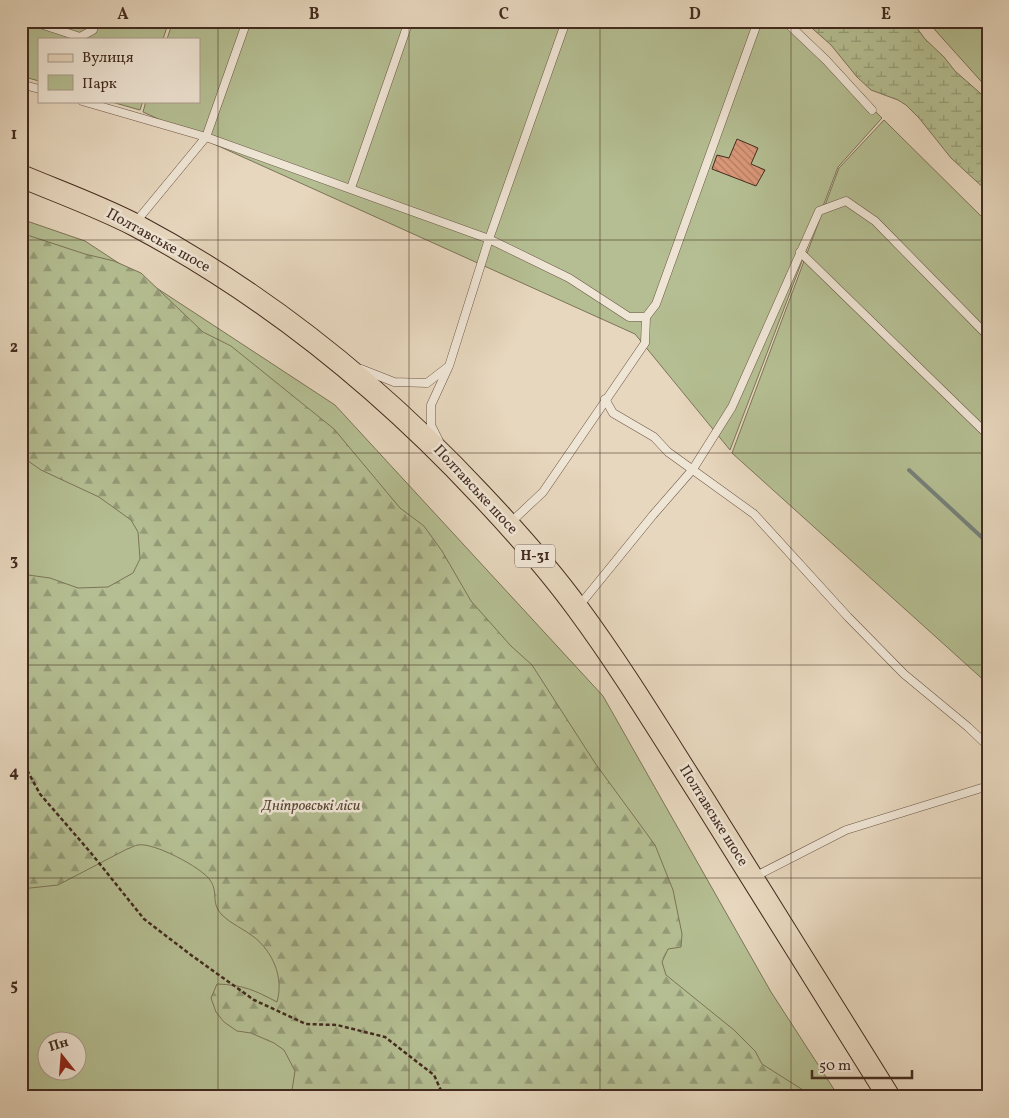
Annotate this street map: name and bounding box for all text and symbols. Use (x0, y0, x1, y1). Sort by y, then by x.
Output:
text: A (117, 4, 129, 26)
text: B (309, 4, 320, 26)
text: C (499, 4, 509, 26)
text: D (689, 4, 701, 26)
text: E (881, 4, 891, 26)
legend (38, 38, 200, 102)
text: Вулиця (82, 48, 134, 69)
text: Парк (82, 74, 117, 95)
text: 1 (11, 124, 17, 146)
street label: Полтавське шосе (102, 204, 214, 278)
text: 2 (10, 337, 18, 359)
street label: Полтавське шосе (428, 440, 522, 540)
road number: Н-31 (515, 544, 555, 568)
text: 3 (10, 550, 18, 572)
street label: Полтавське шосе (673, 761, 753, 871)
text: 4 (9, 762, 19, 784)
park label: Дніпровські ліси (261, 796, 361, 817)
text: 5 (10, 975, 18, 997)
north arrow (38, 1030, 88, 1080)
text: Пн (46, 1033, 71, 1057)
scale bar (812, 1048, 912, 1080)
text: 50 m (819, 1056, 851, 1077)

